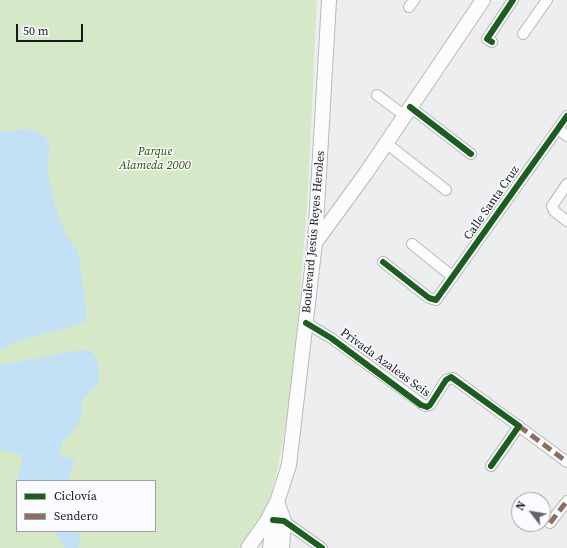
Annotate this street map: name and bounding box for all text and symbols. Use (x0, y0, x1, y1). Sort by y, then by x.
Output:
scale bar (18, 16, 85, 42)
text: 50 m (23, 23, 49, 39)
park label: Parque Alameda 2000 (119, 145, 191, 173)
street label: Boulevard Jesús Reyes Heroles (300, 150, 328, 314)
street label: Calle Santa Cruz (461, 163, 523, 243)
street label: Privada Azaleas Seis (337, 326, 433, 400)
legend (16, 480, 156, 532)
text: Ciclovía (54, 488, 97, 504)
north arrow (511, 492, 551, 532)
text: N (513, 499, 530, 513)
text: Sendero (54, 508, 98, 524)

